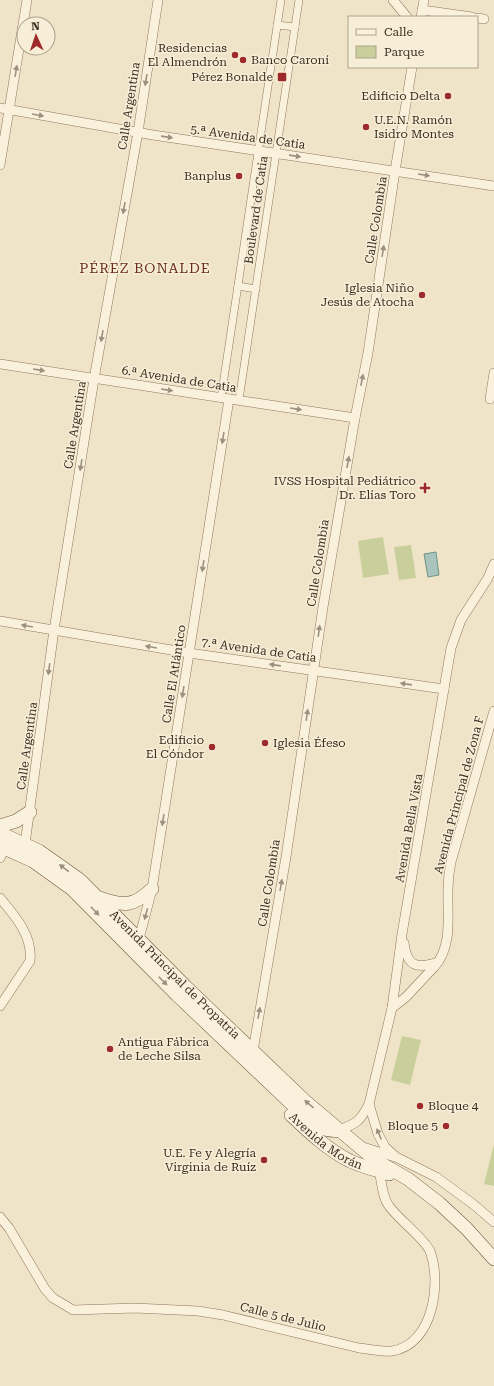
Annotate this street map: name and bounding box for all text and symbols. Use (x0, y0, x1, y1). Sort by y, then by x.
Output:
north arrow (16, 16, 56, 56)
legend (348, 16, 478, 68)
text: N (31, 20, 41, 33)
text: Calle (384, 25, 414, 39)
place label: Residencias El Almendrón (147, 41, 227, 69)
text: Parque (384, 45, 425, 59)
marker: Residencias El Almendrón (230, 50, 240, 60)
place label: Banco Caroní (251, 53, 329, 67)
marker: Banco Caroní (238, 55, 248, 65)
street label: Calle Argentina (115, 61, 143, 151)
one-way arrow (13, 65, 19, 77)
place label: Pérez Bonalde (191, 70, 273, 84)
marker: Pérez Bonalde (276, 71, 288, 83)
one-way arrow (143, 74, 149, 86)
place label: Edificio Delta (361, 89, 440, 103)
marker: Edificio Delta (443, 91, 453, 101)
one-way arrow (32, 112, 45, 118)
place label: U.E.N. Ramón Isidro Montes (374, 113, 454, 141)
street label: 5.ª Avenida de Catia (190, 122, 307, 152)
marker: U.E.N. Ramón Isidro Montes (361, 122, 371, 132)
one-way arrow (160, 134, 173, 140)
one-way arrow (289, 153, 301, 159)
street label: Boulevard de Catia (241, 155, 271, 265)
place label: Banplus (184, 169, 231, 183)
marker: Banplus (234, 171, 244, 181)
one-way arrow (418, 172, 430, 178)
street label: Calle Colombia (362, 175, 390, 265)
one-way arrow (121, 202, 127, 214)
one-way arrow (380, 245, 386, 257)
district label: PÉREZ BONALDE (79, 260, 211, 276)
place label: Iglesia Niño Jesús de Atocha (321, 281, 414, 309)
marker: Iglesia Niño Jesús de Atocha (417, 290, 427, 300)
one-way arrow (99, 330, 105, 342)
street label: 6.ª Avenida de Catia (121, 363, 238, 395)
one-way arrow (32, 367, 45, 373)
one-way arrow (360, 374, 366, 386)
street label: Calle Argentina (61, 380, 89, 470)
one-way arrow (161, 387, 173, 393)
one-way arrow (290, 406, 302, 412)
one-way arrow (220, 432, 226, 444)
one-way arrow (345, 456, 351, 468)
one-way arrow (78, 459, 84, 471)
place label: IVSS Hospital Pediátrico Dr. Elías Toro (274, 474, 416, 502)
marker: IVSS Hospital Pediátrico Dr. Elías Toro (419, 482, 431, 494)
street label: Calle Colombia (304, 518, 332, 608)
one-way arrow (200, 560, 206, 572)
one-way arrow (21, 623, 33, 629)
street label: Calle El Atlántico (159, 624, 189, 724)
one-way arrow (316, 625, 322, 637)
street label: 7.ª Avenida de Catia (201, 635, 318, 665)
one-way arrow (145, 643, 157, 649)
one-way arrow (269, 662, 281, 668)
one-way arrow (46, 663, 52, 675)
one-way arrow (400, 681, 412, 687)
one-way arrow (180, 686, 186, 698)
street label: Calle Argentina (14, 701, 40, 791)
one-way arrow (304, 709, 310, 721)
street label: Avenida Principal de Zona F (431, 715, 487, 875)
place label: Edificio El Cóndor (146, 733, 204, 761)
place label: Iglesia Éfeso (273, 736, 346, 750)
marker: Iglesia Éfeso (260, 738, 270, 748)
marker: Edificio El Cóndor (207, 742, 217, 752)
street label: Avenida Bella Vista (393, 772, 426, 884)
one-way arrow (160, 814, 166, 826)
street label: Calle Colombia (255, 838, 283, 928)
one-way arrow (59, 865, 69, 873)
one-way arrow (278, 879, 284, 891)
one-way arrow (90, 906, 100, 916)
street label: Avenida Principal de Propatria (107, 907, 243, 1042)
one-way arrow (142, 908, 148, 920)
one-way arrow (158, 976, 168, 986)
one-way arrow (256, 1007, 262, 1019)
place label: Antigua Fábrica de Leche Silsa (118, 1035, 210, 1063)
marker: Antigua Fábrica de Leche Silsa (105, 1044, 115, 1054)
place label: Bloque 4 (428, 1099, 479, 1113)
one-way arrow (304, 1100, 315, 1109)
marker: Bloque 4 (415, 1101, 425, 1111)
street label: Avenida Morán (286, 1110, 365, 1172)
place label: Bloque 5 (387, 1119, 438, 1133)
marker: Bloque 5 (441, 1121, 451, 1131)
one-way arrow (375, 1127, 381, 1139)
place label: U.E. Fe y Alegría Virginia de Ruíz (163, 1146, 256, 1174)
marker: U.E. Fe y Alegría Virginia de Ruíz (259, 1155, 269, 1165)
street label: Calle 5 de Julio (239, 1300, 327, 1334)

